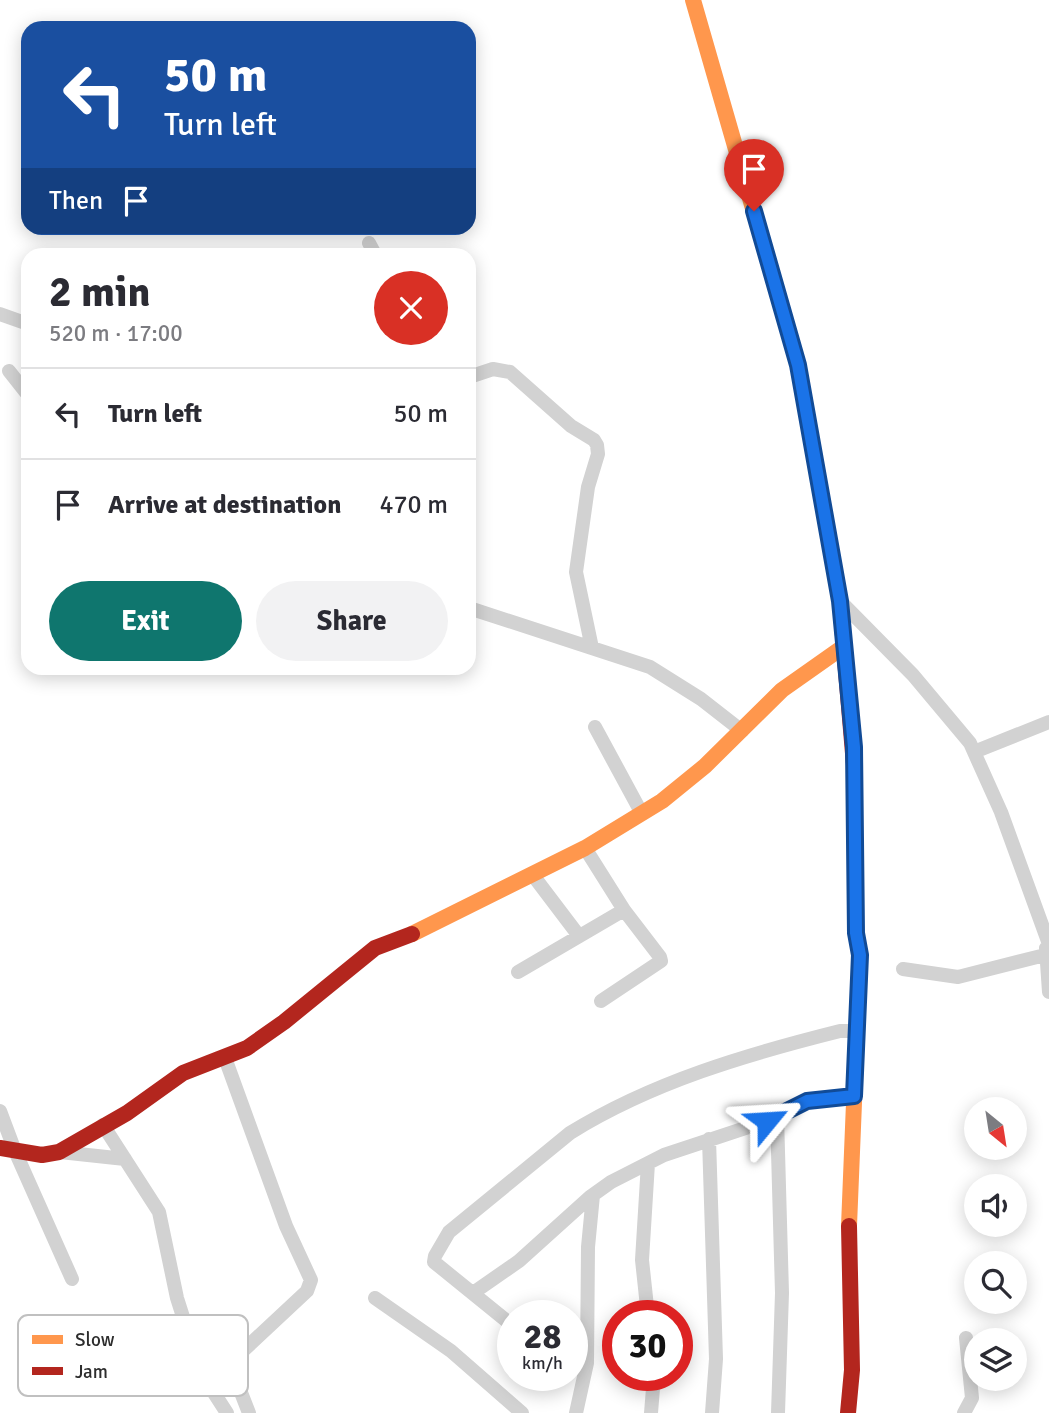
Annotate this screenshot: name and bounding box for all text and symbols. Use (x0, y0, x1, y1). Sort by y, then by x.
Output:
text: 50 m (164, 45, 267, 105)
icon: left (49, 49, 140, 140)
text: Turn left (164, 105, 277, 144)
pin (724, 139, 784, 211)
icon: arrive (735, 150, 773, 188)
icon: arrive (117, 182, 155, 220)
text: Then (49, 185, 103, 217)
text: 2 min (49, 267, 150, 318)
button: close (374, 271, 448, 345)
text: 520 m · 17:00 (49, 319, 183, 348)
icon: left (49, 395, 87, 433)
text: Turn left (108, 398, 202, 430)
text: 50 m (393, 398, 448, 430)
icon: arrive (49, 486, 87, 524)
text: Arrive at destination (108, 489, 341, 521)
text: 470 m (379, 489, 448, 521)
button: Exit (49, 581, 242, 661)
button: Share (256, 581, 448, 661)
position arrow (730, 1084, 804, 1158)
north arrow (964, 1097, 1027, 1160)
map controls (964, 1097, 1027, 1391)
button: sound (964, 1174, 1027, 1237)
button: search (964, 1251, 1027, 1314)
speed limit sign: 30 (602, 1300, 693, 1391)
legend (18, 1315, 248, 1396)
text: 28 (524, 1315, 561, 1358)
text: Slow (75, 1328, 115, 1352)
button: layers (964, 1328, 1027, 1391)
text: km/h (522, 1352, 563, 1374)
text: Jam (75, 1360, 108, 1384)

